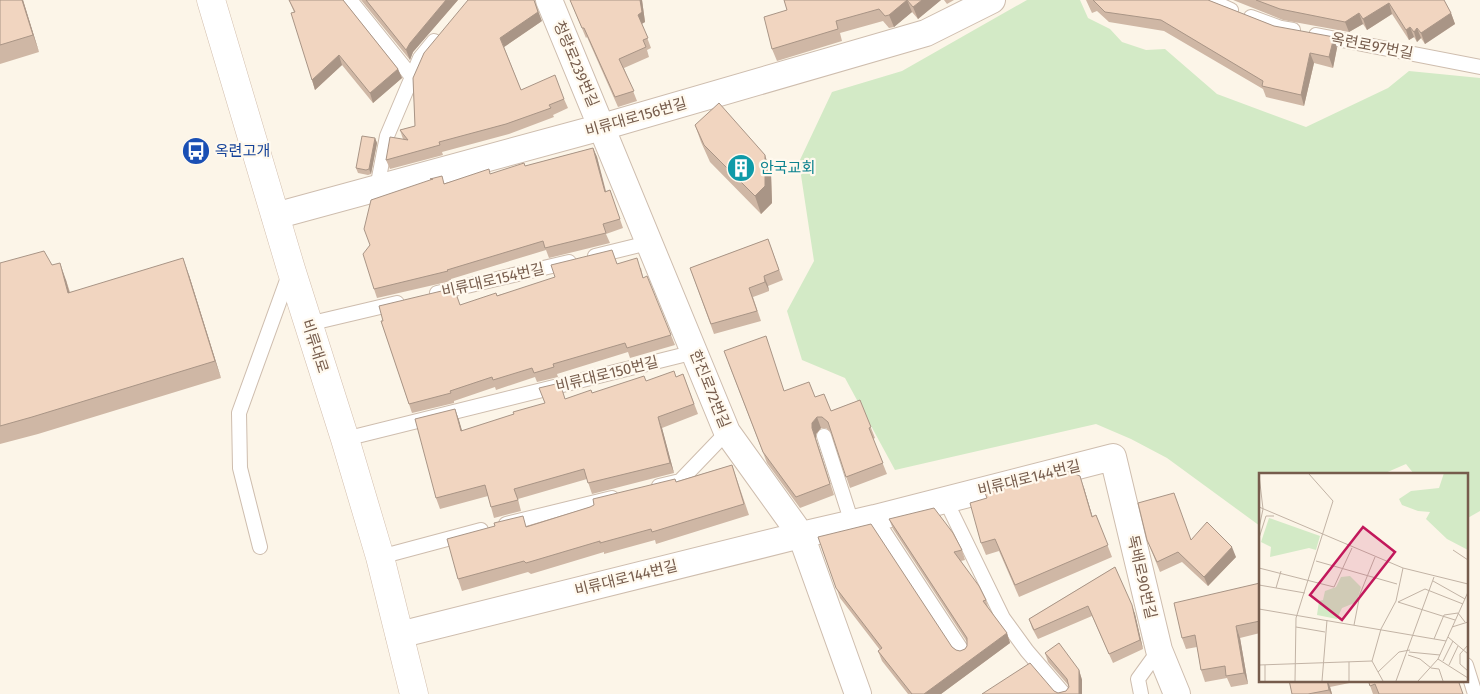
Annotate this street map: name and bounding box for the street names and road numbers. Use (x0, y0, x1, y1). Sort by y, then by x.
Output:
street label: 청량로239번길 (550, 18, 602, 110)
street label: 옥련로97번길 (1329, 29, 1415, 63)
street label: 비류대로156번길 (583, 94, 689, 140)
street label: 비류대로154번길 (440, 259, 546, 301)
street label: 비류대로 (298, 317, 332, 375)
street label: 한진로72번길 (686, 347, 734, 431)
street label: 비류대로150번길 (554, 353, 660, 395)
street label: 비류대로144번길 (976, 457, 1082, 499)
street label: 독배로90번길 (1124, 533, 1160, 621)
street label: 비류대로144번길 (573, 557, 679, 599)

